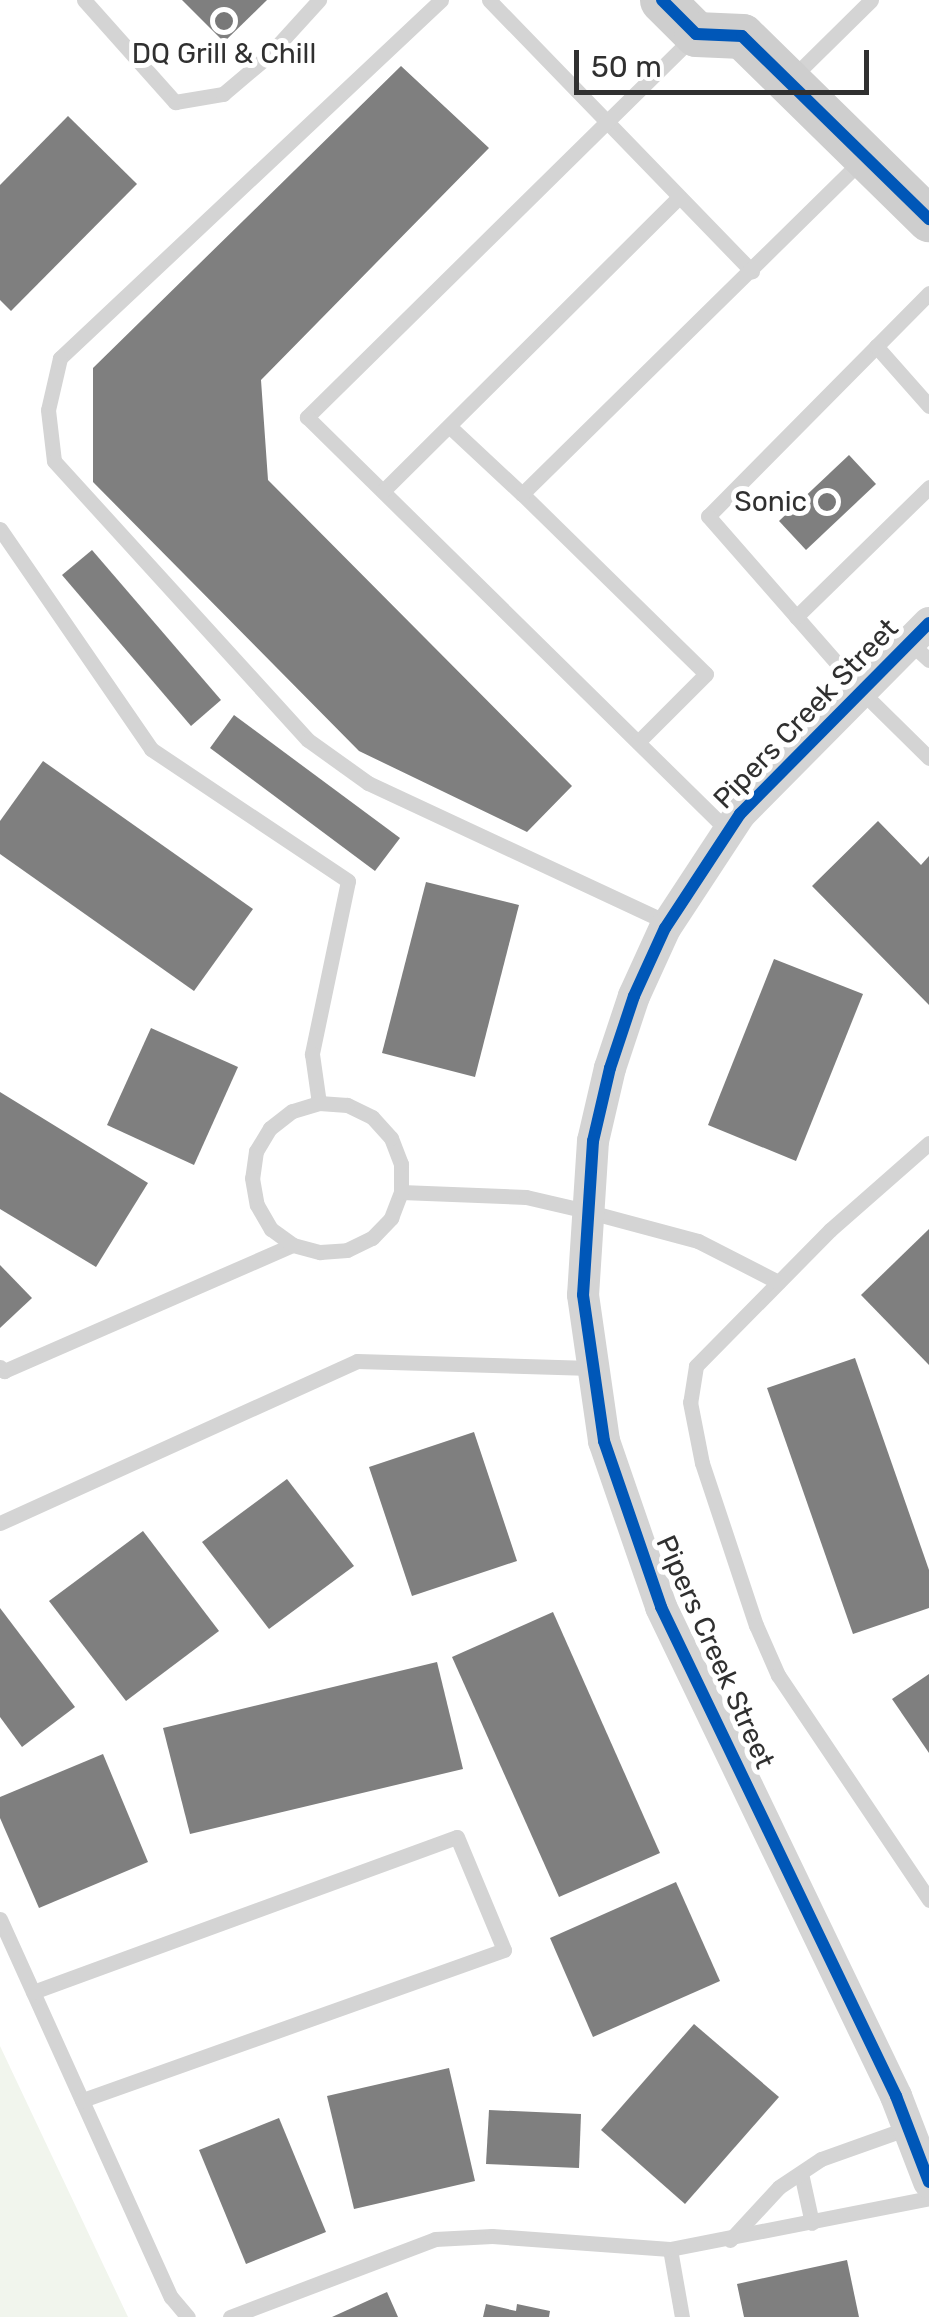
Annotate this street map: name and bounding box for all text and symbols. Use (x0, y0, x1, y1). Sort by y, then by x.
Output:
marker: DQ Grill & Chill (213, 10, 235, 32)
scale bar (579, 30, 874, 92)
place label: DQ Grill & Chill (132, 37, 316, 71)
text: 50 m (591, 49, 662, 85)
place label: Sonic (734, 485, 807, 519)
marker: Sonic (816, 491, 838, 513)
street label: Pipers Creek Street (707, 612, 905, 816)
street label: Pipers Creek Street (648, 1530, 782, 1774)

